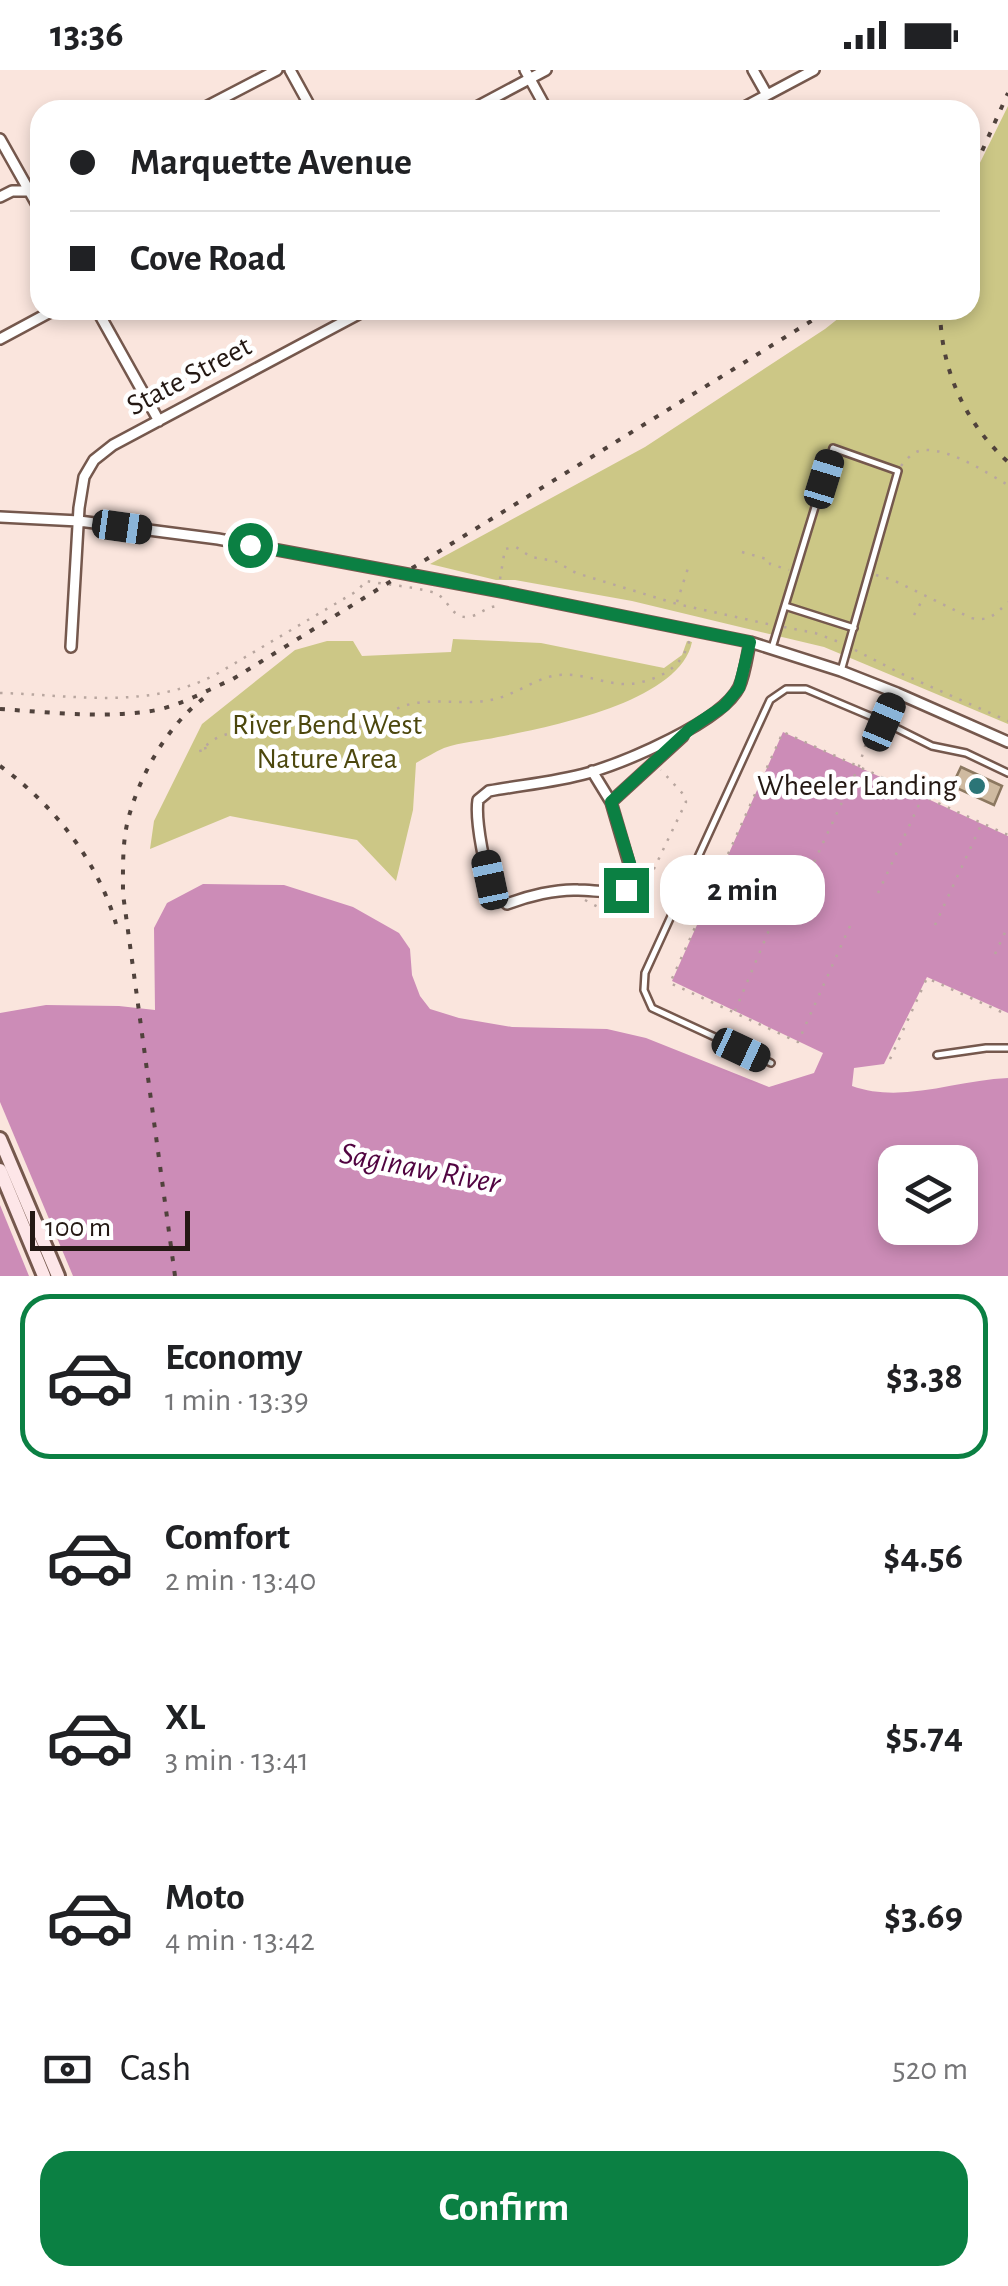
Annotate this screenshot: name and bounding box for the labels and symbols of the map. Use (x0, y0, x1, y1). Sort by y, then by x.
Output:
street label: State Street (122, 331, 257, 421)
car (801, 446, 847, 512)
car (90, 508, 154, 546)
route start (228, 523, 273, 568)
car (858, 689, 910, 755)
park label: River Bend West Nature Area (232, 710, 423, 774)
place label: Wheeler Landing (757, 771, 957, 801)
marker: Wheeler Landing (966, 775, 988, 797)
car (469, 848, 511, 912)
callout: 2 min (661, 855, 826, 925)
route end (604, 868, 649, 913)
car (707, 1024, 775, 1076)
water label: Saginaw River (337, 1137, 505, 1200)
scale bar (30, 1206, 190, 1250)

